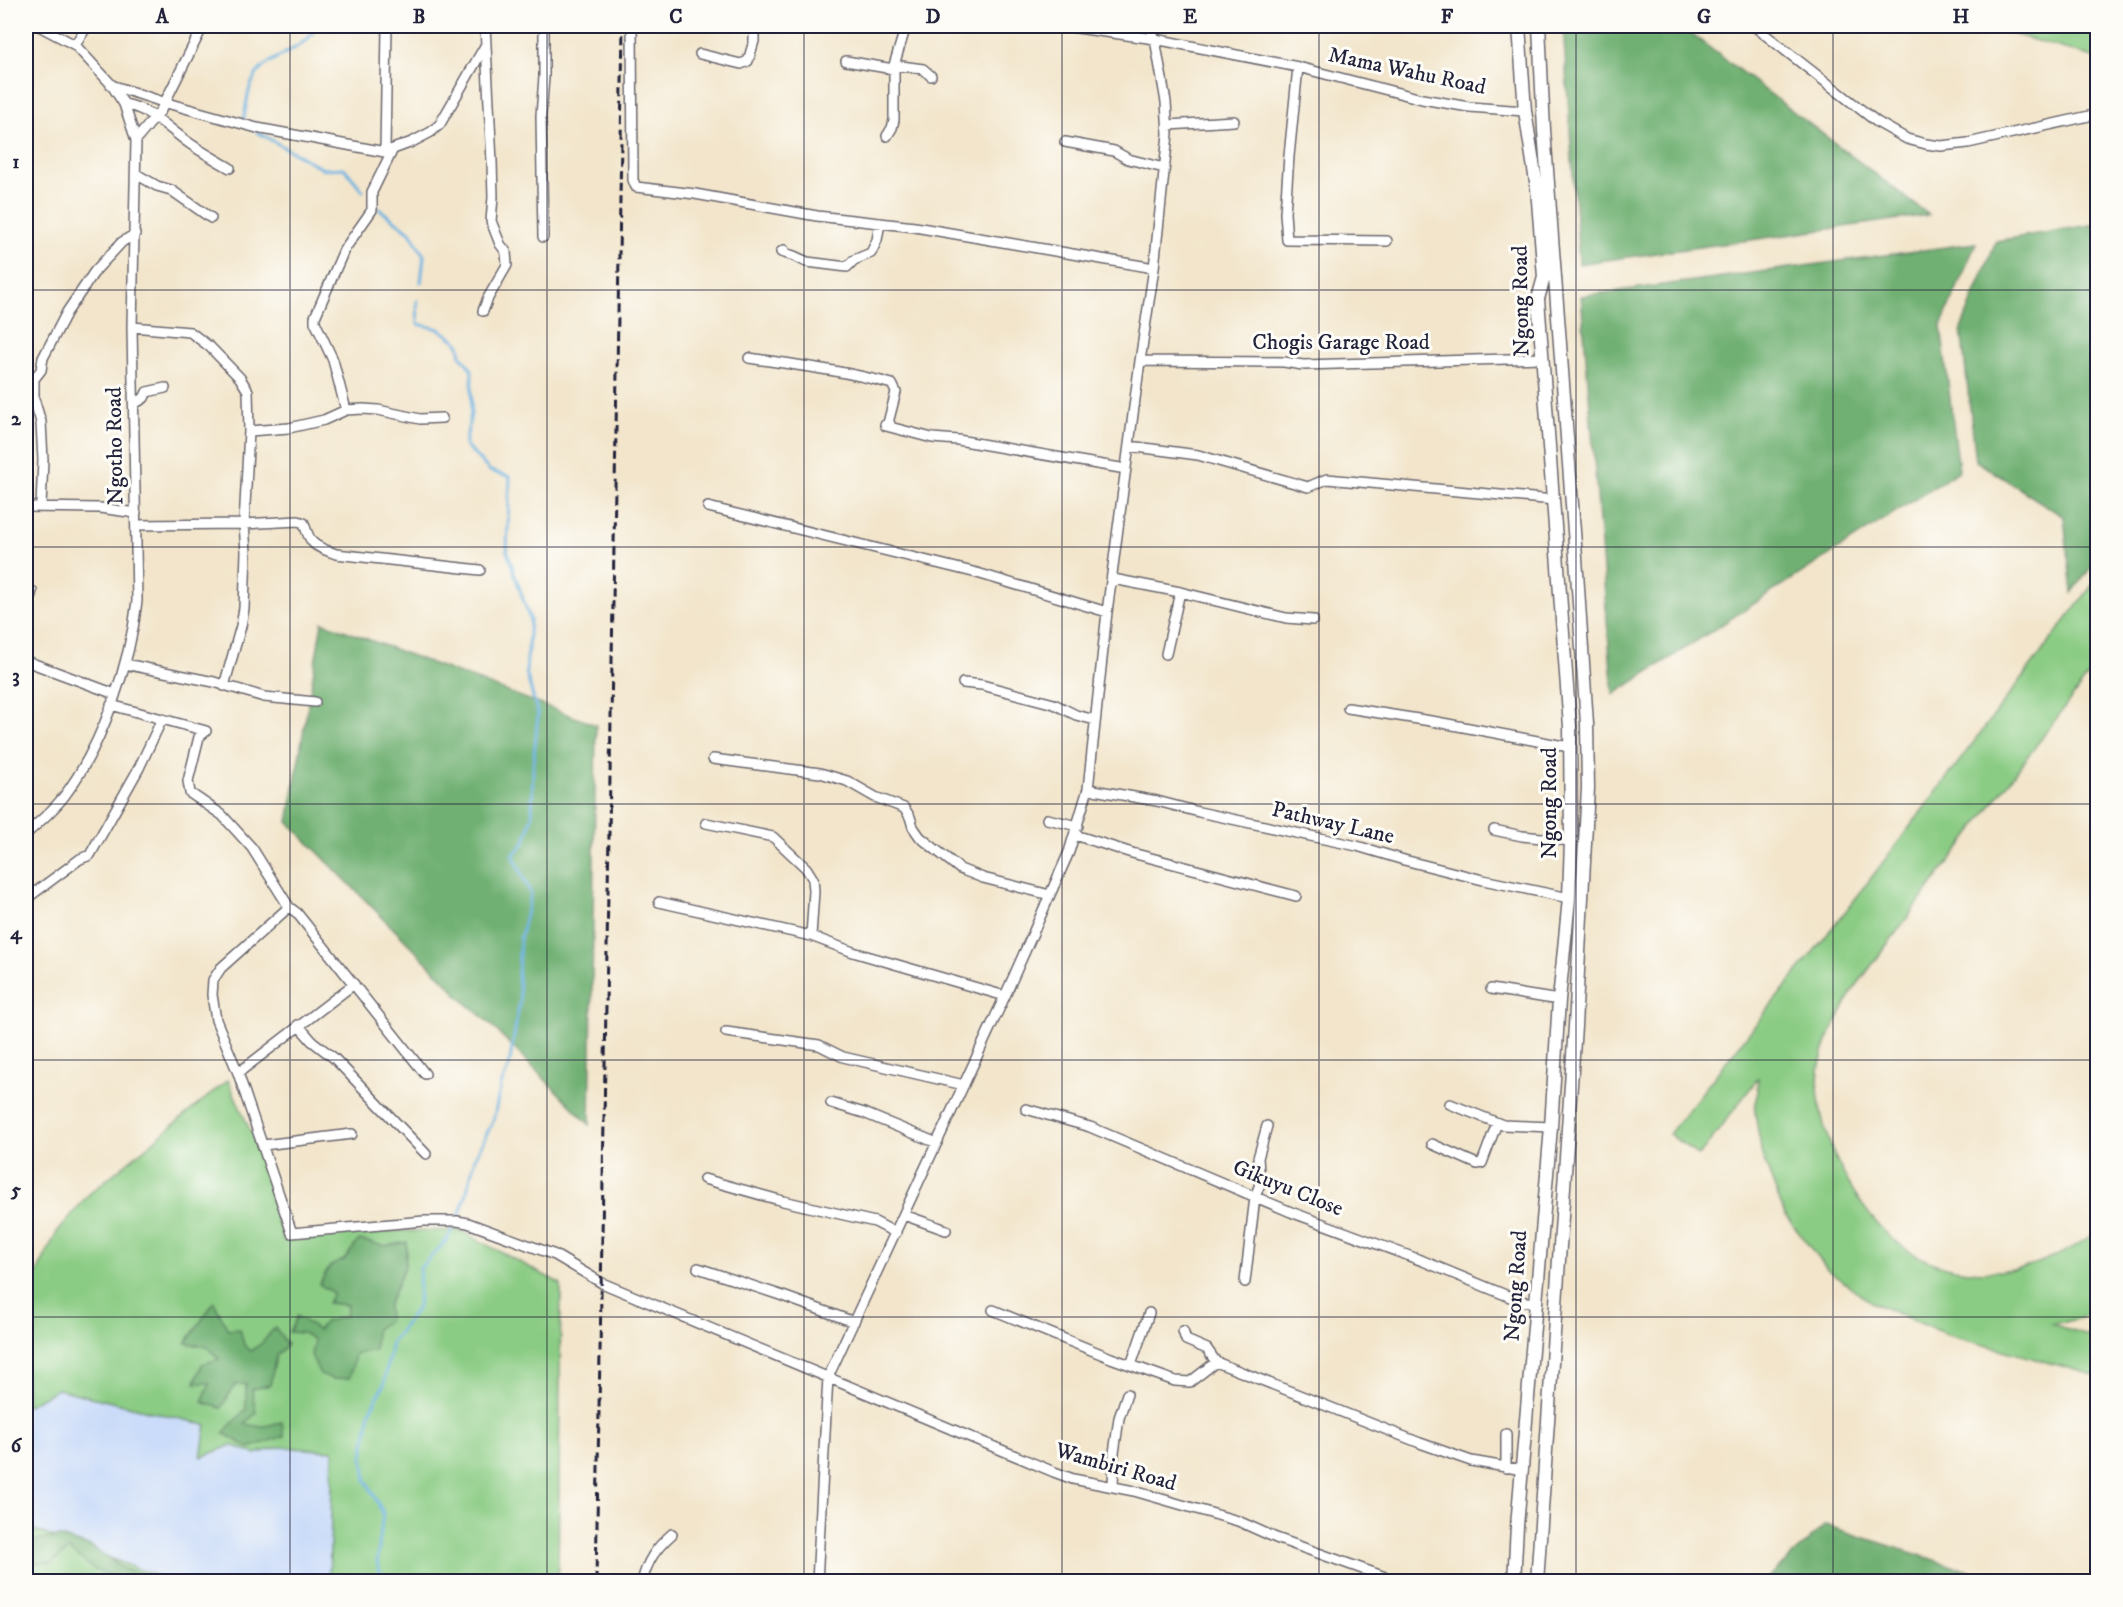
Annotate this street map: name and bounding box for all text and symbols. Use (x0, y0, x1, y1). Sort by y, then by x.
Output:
text: A (155, 5, 170, 30)
text: B (413, 5, 425, 30)
text: C (669, 5, 683, 30)
text: D (926, 5, 941, 30)
text: E (1183, 5, 1197, 30)
text: F (1441, 5, 1454, 30)
text: G (1697, 5, 1711, 30)
text: H (1953, 5, 1970, 30)
street label: Mama Wahu Road (1326, 41, 1488, 101)
text: 1 (12, 150, 20, 175)
street label: Ngong Road (1507, 245, 1535, 357)
street label: Chogis Garage Road (1252, 329, 1430, 356)
street label: Ngotho Road (100, 387, 130, 505)
text: 2 (11, 407, 22, 432)
text: 3 (12, 664, 20, 689)
street label: Ngong Road (1536, 747, 1563, 859)
street label: Pathway Lane (1269, 796, 1397, 850)
text: 4 (10, 921, 23, 946)
street label: Gikuyu Close (1229, 1154, 1347, 1222)
text: 5 (10, 1178, 21, 1203)
street label: Ngong Road (1499, 1229, 1533, 1343)
text: 6 (11, 1434, 23, 1459)
street label: Wambiri Road (1051, 1437, 1180, 1497)

